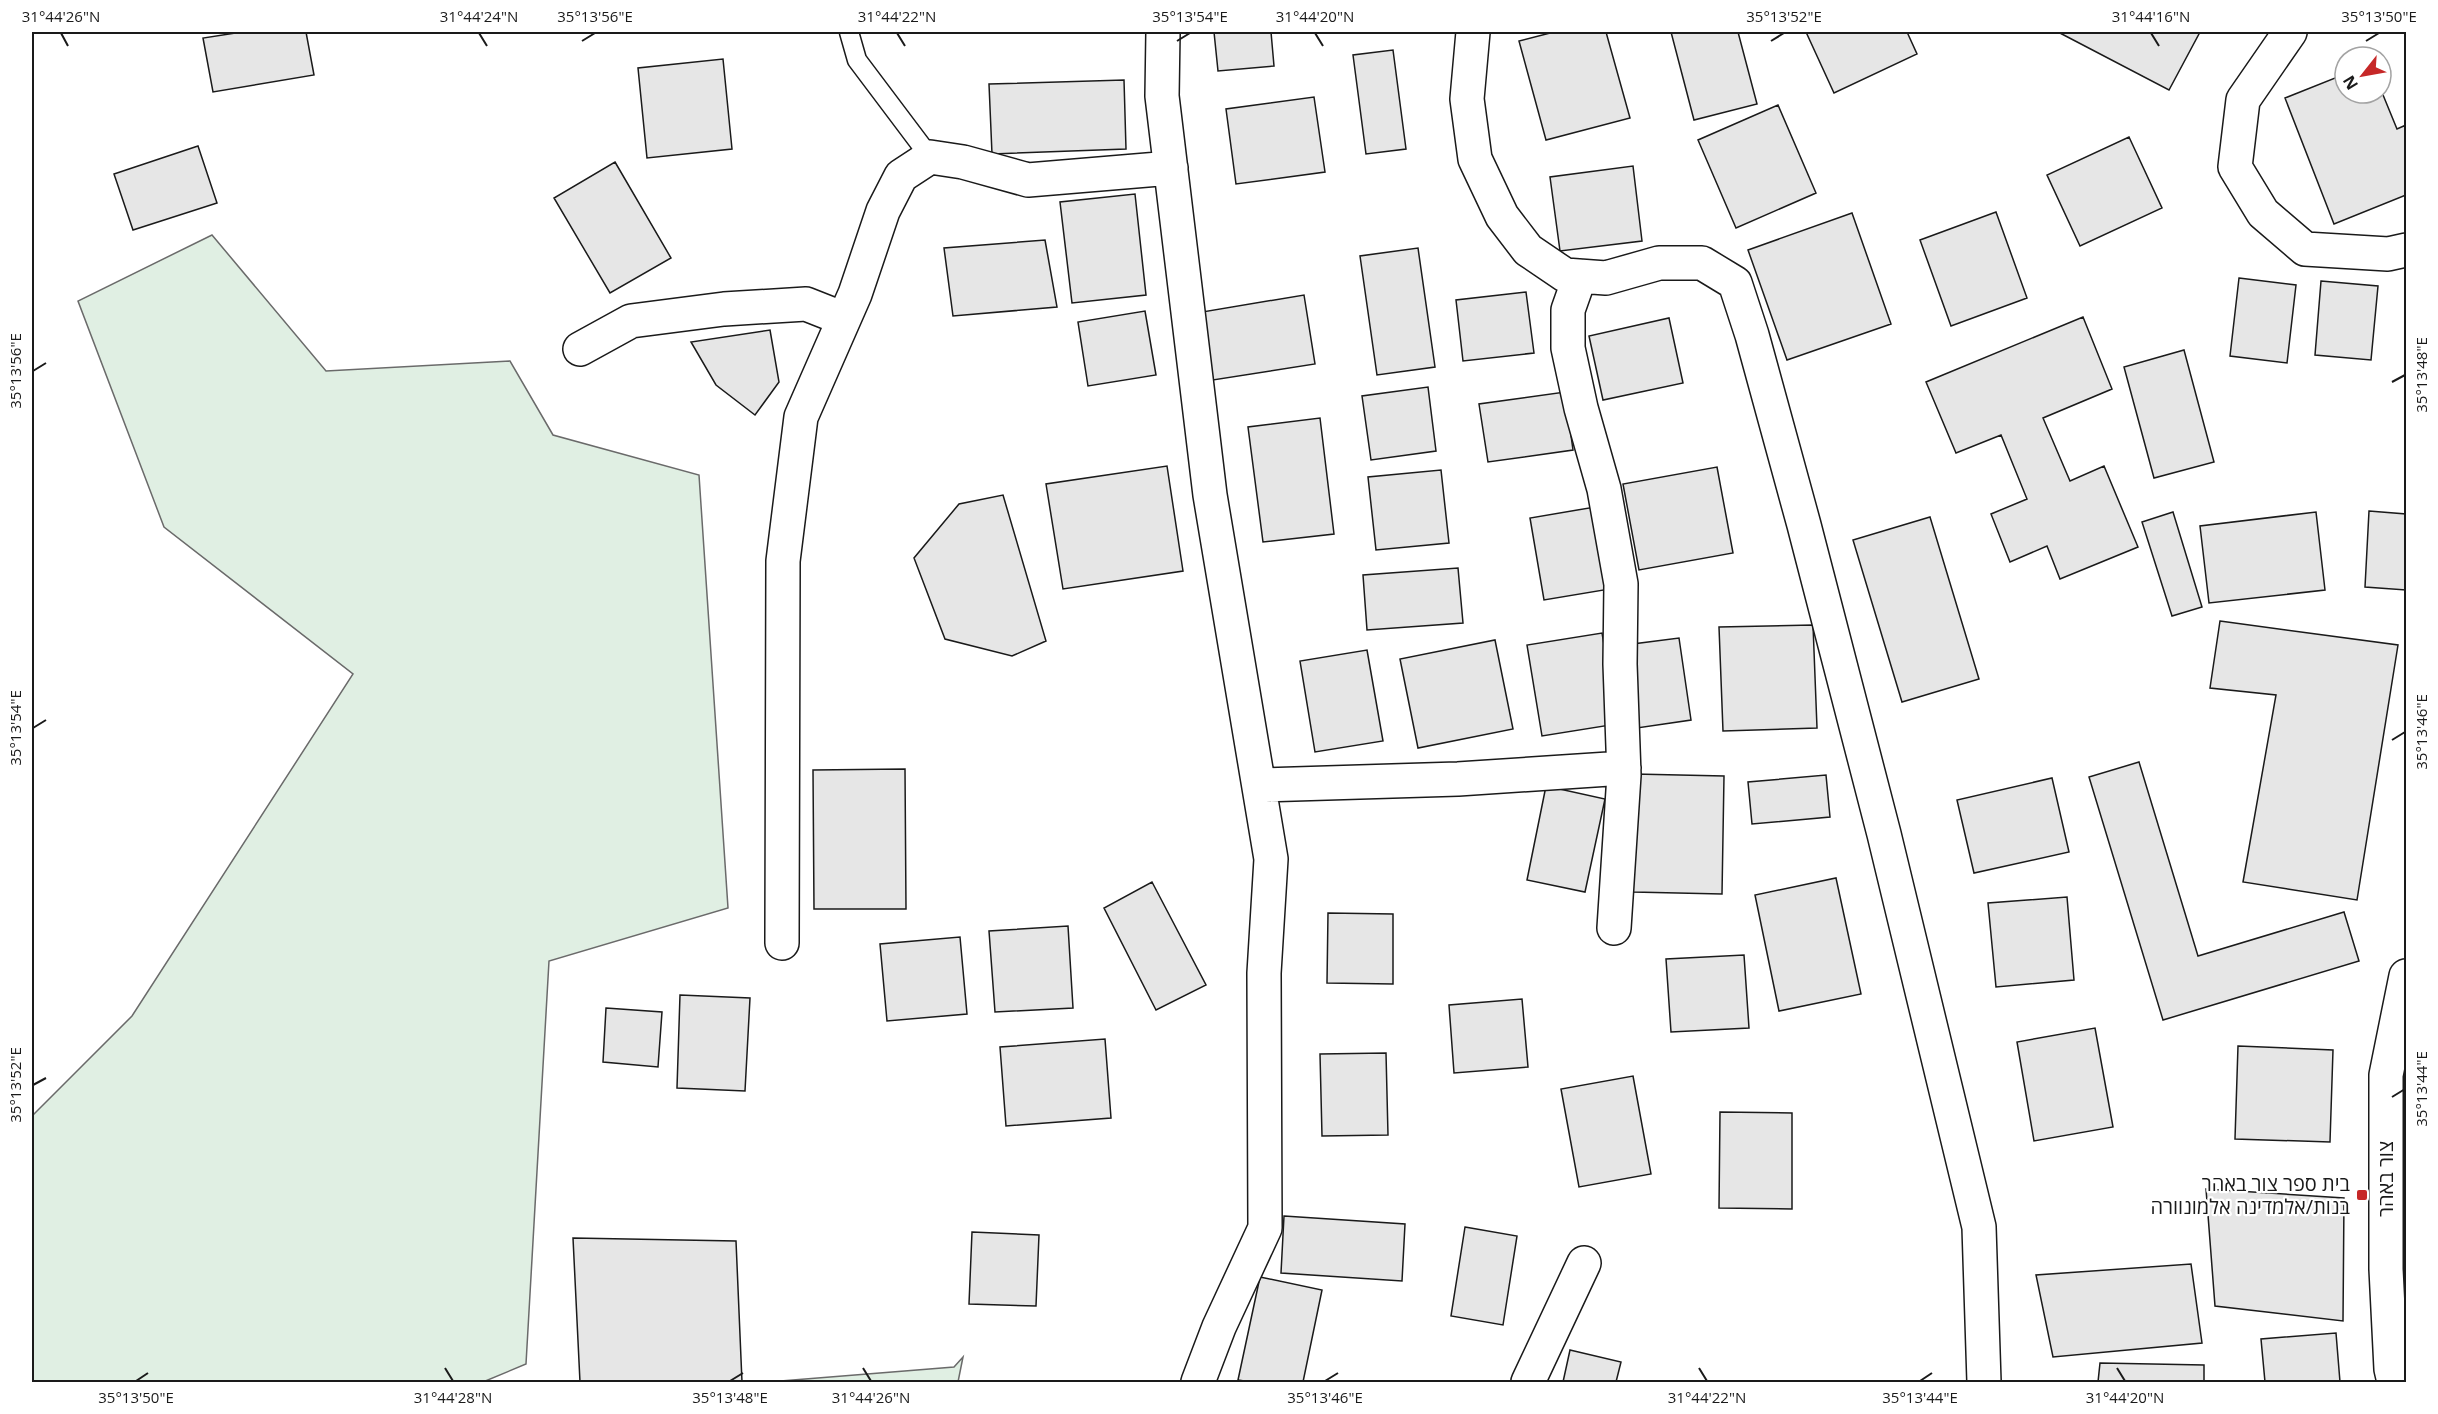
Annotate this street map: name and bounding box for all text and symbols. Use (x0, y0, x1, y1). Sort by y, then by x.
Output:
text: 31°44'26"N (22, 6, 100, 26)
text: 31°44'24"N (440, 6, 518, 26)
text: 35°13'56"E (557, 6, 633, 26)
text: 31°44'22"N (858, 6, 936, 26)
text: 35°13'54"E (1152, 6, 1228, 26)
text: 31°44'20"N (1276, 6, 1354, 26)
text: 35°13'52"E (1746, 6, 1822, 26)
text: 31°44'16"N (2112, 6, 2190, 26)
text: 35°13'50"E (2341, 6, 2417, 26)
north arrow (2333, 45, 2393, 105)
text: N (2337, 71, 2363, 94)
text: 35°13'56"E (5, 333, 25, 409)
text: 35°13'48"E (2411, 337, 2431, 413)
text: 35°13'54"E (5, 690, 25, 766)
text: 35°13'46"E (2411, 694, 2431, 770)
text: 35°13'52"E (5, 1047, 25, 1123)
text: 35°13'44"E (2411, 1051, 2431, 1127)
street label: צור באהר (2372, 1141, 2399, 1217)
place label: בית ספר צור באהר בנות/אלמדינה אלמונוורה (2150, 1170, 2351, 1220)
marker: בית ספר צור באהר בנות/אלמדינה אלמונוורה (2355, 1188, 2369, 1202)
text: 35°13'50"E (98, 1387, 174, 1407)
text: 31°44'28"N (414, 1387, 492, 1407)
text: 35°13'48"E (692, 1387, 768, 1407)
text: 31°44'26"N (832, 1387, 910, 1407)
text: 35°13'46"E (1287, 1387, 1363, 1407)
text: 31°44'22"N (1668, 1387, 1746, 1407)
text: 35°13'44"E (1882, 1387, 1958, 1407)
text: 31°44'20"N (2086, 1387, 2164, 1407)

